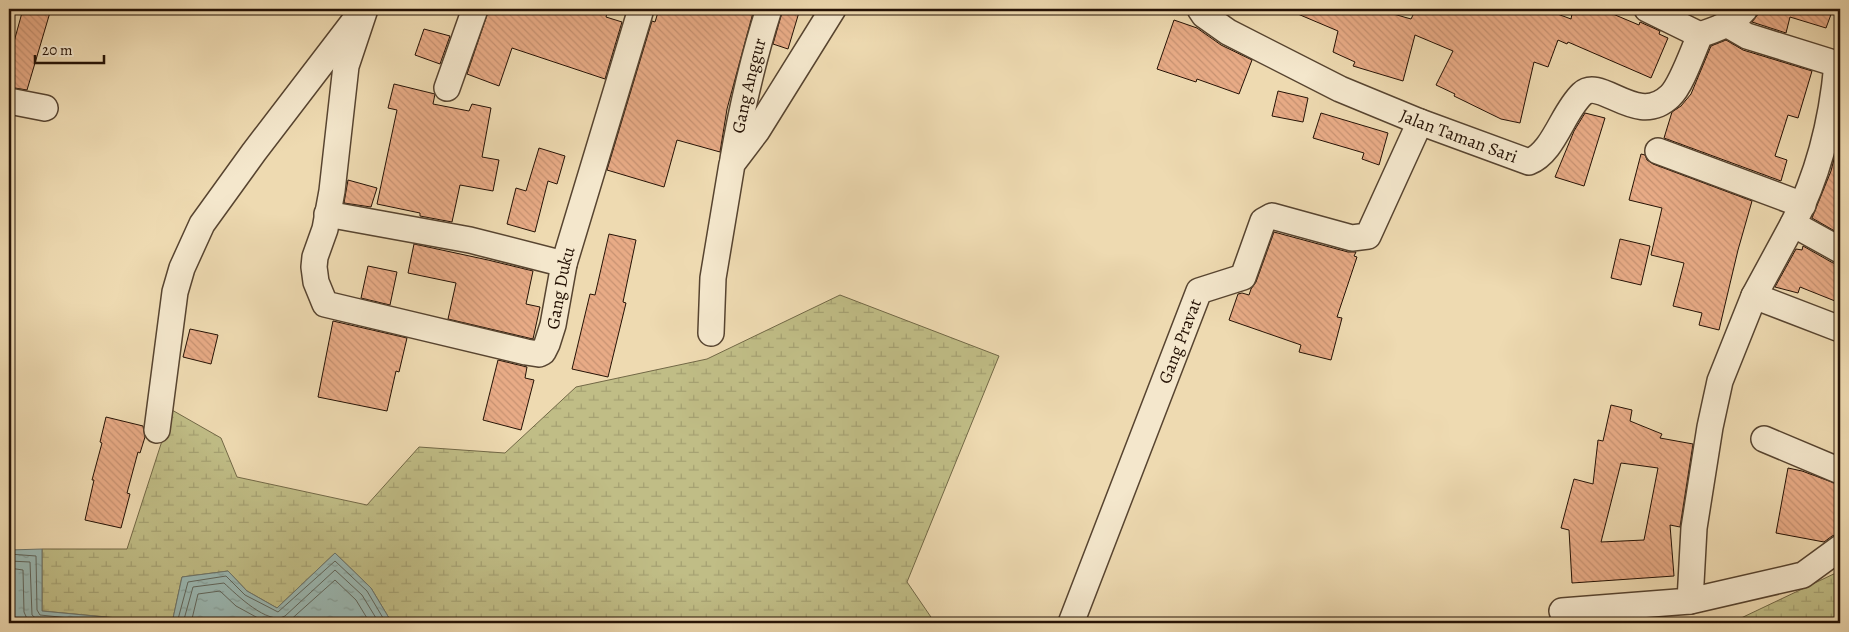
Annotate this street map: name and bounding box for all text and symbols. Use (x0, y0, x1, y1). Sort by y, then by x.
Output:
scale bar (35, 32, 104, 64)
street label: Gang Anggur (726, 35, 772, 135)
text: 20 m (42, 40, 73, 60)
street label: Jalan Taman Sari (1396, 103, 1521, 169)
street label: Gang Duku (540, 243, 581, 331)
street label: Gang Pravat (1152, 295, 1207, 387)

